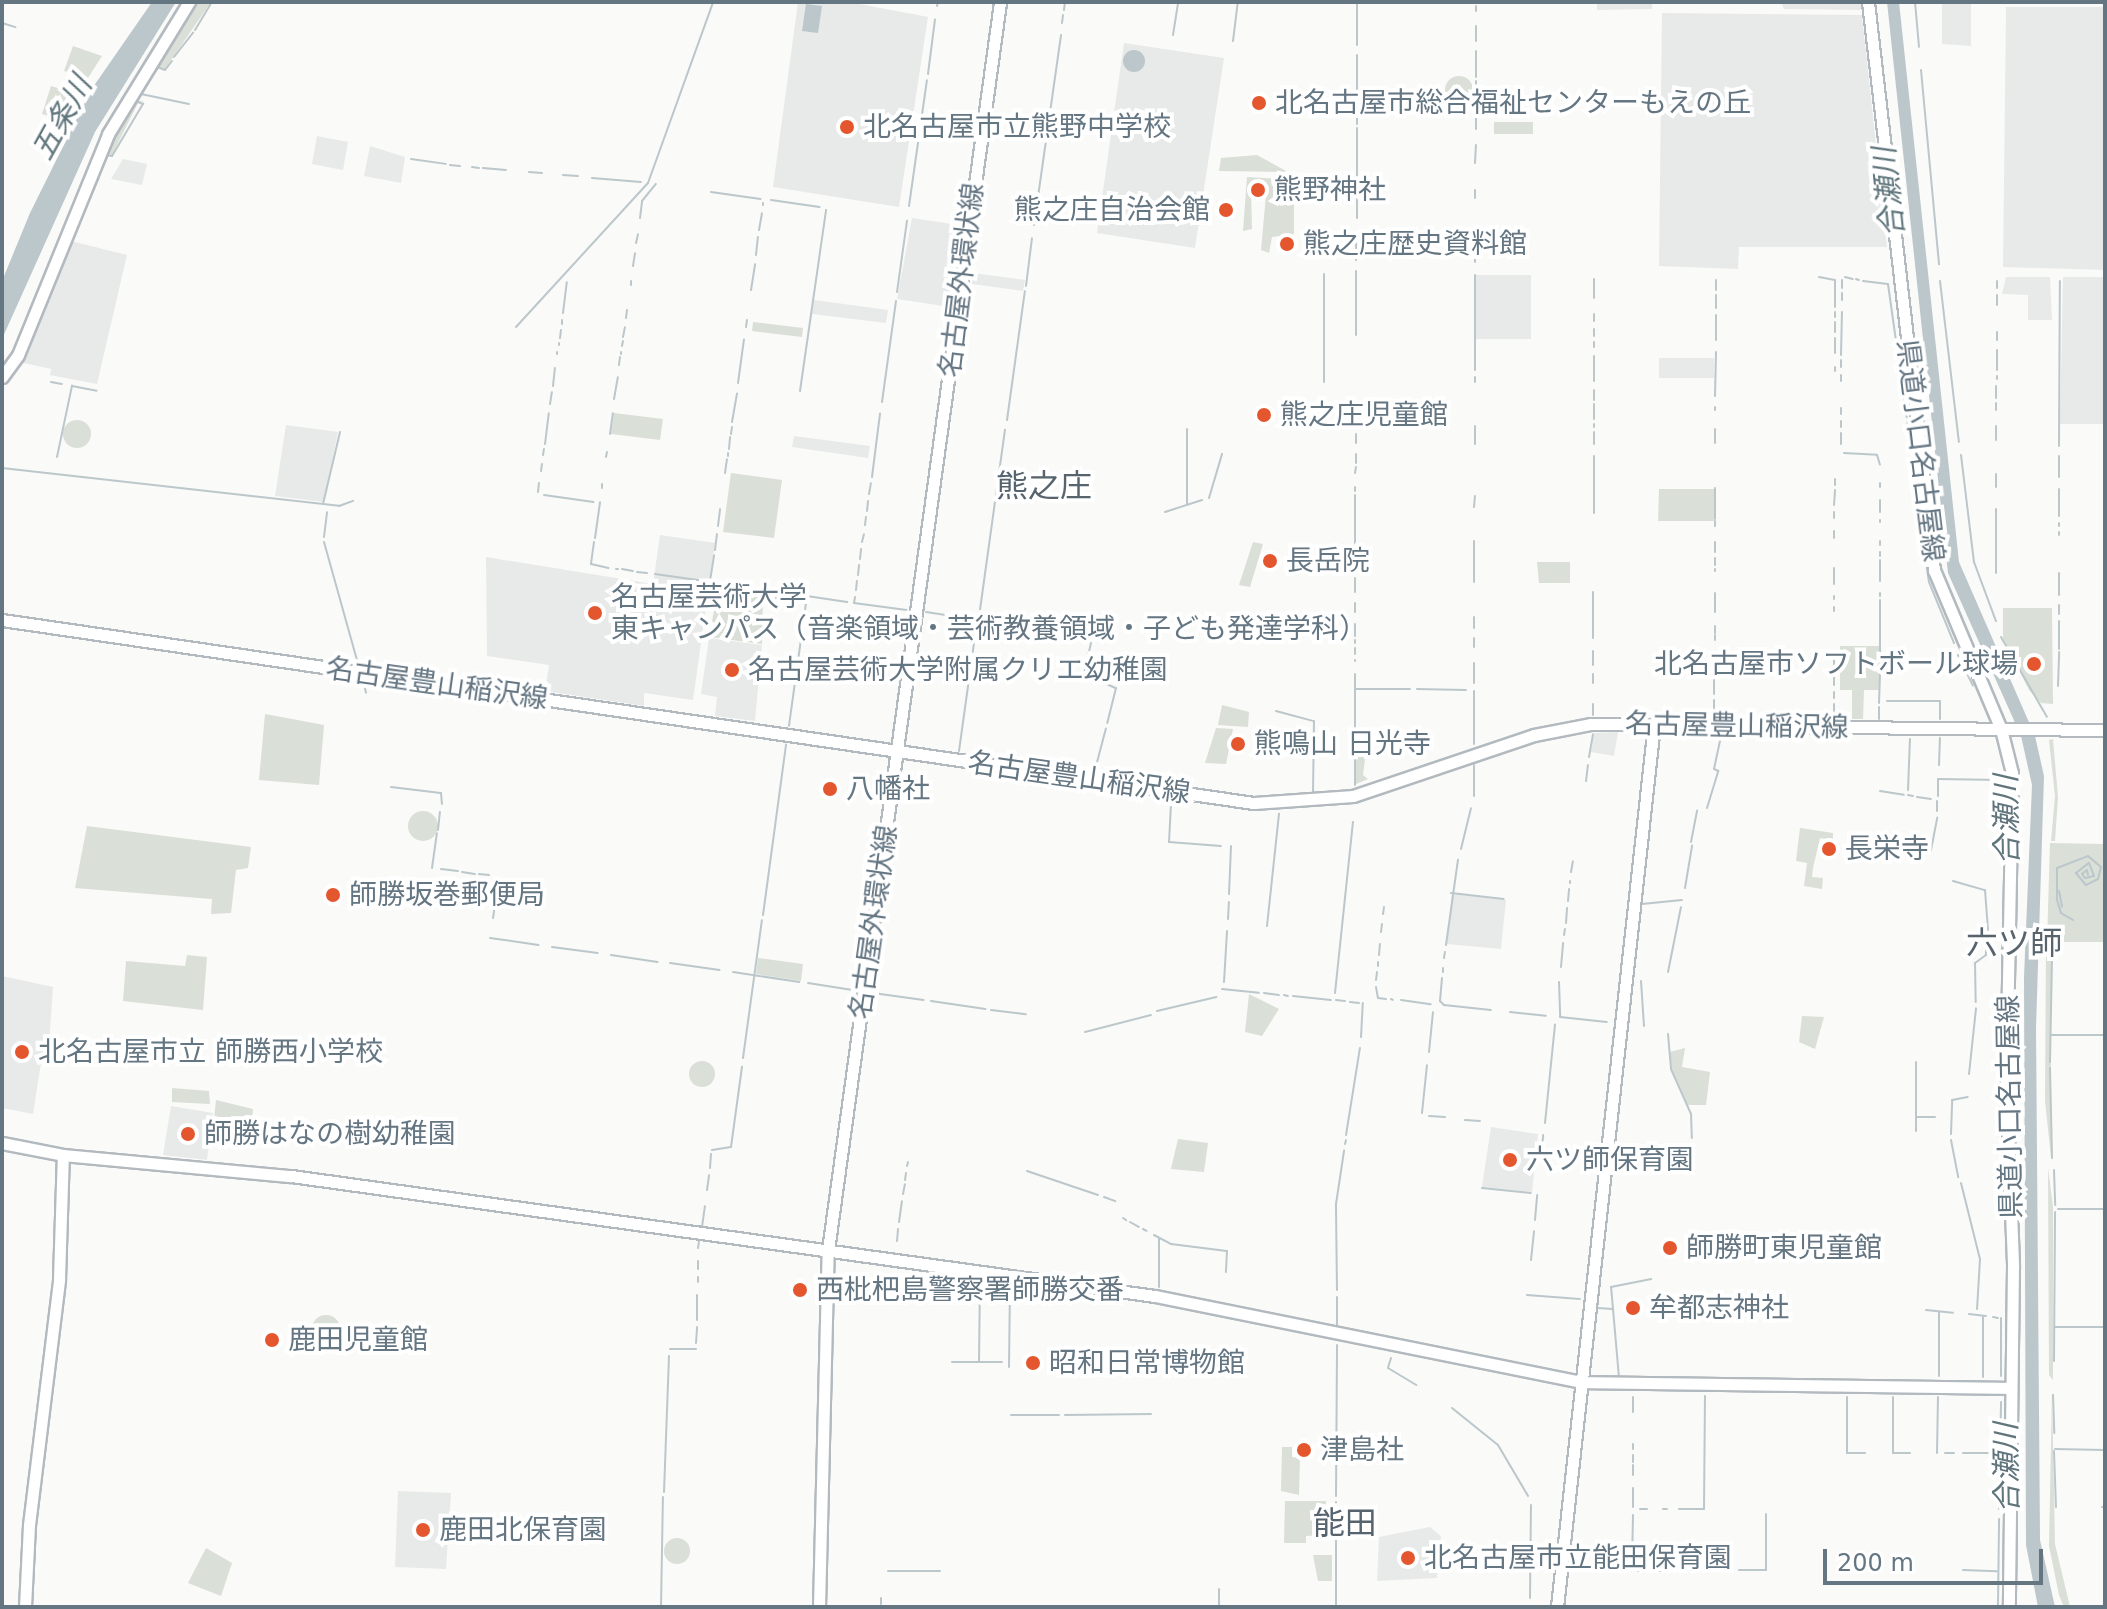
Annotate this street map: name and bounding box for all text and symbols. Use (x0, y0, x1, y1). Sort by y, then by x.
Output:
water label: 五条川 (24, 70, 100, 166)
place label: 北名古屋市総合福祉センターもえの丘 (1275, 86, 1751, 120)
marker: 北名古屋市総合福祉センターもえの丘 (1250, 94, 1268, 112)
place label: 北名古屋市立熊野中学校 (863, 110, 1171, 144)
marker: 北名古屋市立熊野中学校 (838, 118, 856, 136)
water label: 合瀬川 (1866, 145, 1912, 239)
place label: 熊野神社 (1274, 173, 1386, 207)
street label: 名古屋外環状線 (933, 181, 991, 379)
marker: 熊野神社 (1249, 181, 1267, 199)
place label: 熊之庄自治会館 (1014, 193, 1210, 227)
marker: 熊之庄自治会館 (1217, 201, 1235, 219)
place label: 熊之庄歴史資料館 (1303, 227, 1527, 261)
marker: 熊之庄歴史資料館 (1278, 235, 1296, 253)
street label: 県道小口名古屋線 (1890, 338, 1950, 564)
place label: 熊之庄児童館 (1280, 398, 1448, 432)
marker: 熊之庄児童館 (1255, 406, 1273, 424)
district label: 熊之庄 (996, 467, 1092, 505)
place label: 長岳院 (1286, 544, 1370, 578)
marker: 長岳院 (1261, 552, 1279, 570)
place label: 名古屋芸術大学 東キャンパス（音楽領域・芸術教養領域・子ども発達学科） (611, 580, 1367, 646)
marker: 名古屋芸術大学 東キャンパス（音楽領域・芸術教養領域・子ども発達学科） (586, 604, 604, 622)
place label: 北名古屋市ソフトボール球場 (1654, 647, 2018, 681)
street label: 名古屋豊山稲沢線 (324, 652, 550, 716)
place label: 名古屋芸術大学附属クリエ幼稚園 (748, 653, 1168, 687)
marker: 北名古屋市ソフトボール球場 (2025, 655, 2043, 673)
marker: 名古屋芸術大学附属クリエ幼稚園 (723, 661, 741, 679)
street label: 名古屋豊山稲沢線 (1625, 707, 1849, 745)
place label: 熊鳴山 日光寺 (1254, 727, 1431, 761)
marker: 熊鳴山 日光寺 (1229, 735, 1247, 753)
street label: 名古屋豊山稲沢線 (966, 746, 1192, 810)
place label: 八幡社 (846, 772, 930, 806)
water label: 合瀬川 (1988, 775, 2026, 865)
marker: 八幡社 (821, 780, 839, 798)
street label: 名古屋外環状線 (844, 823, 904, 1021)
place label: 長栄寺 (1845, 832, 1929, 866)
marker: 長栄寺 (1820, 840, 1838, 858)
place label: 師勝坂巻郵便局 (349, 878, 545, 912)
marker: 師勝坂巻郵便局 (324, 886, 342, 904)
district label: 六ツ師 (1966, 924, 2062, 962)
street label: 県道小口名古屋線 (1991, 995, 2029, 1219)
place label: 北名古屋市立 師勝西小学校 (38, 1035, 383, 1069)
marker: 北名古屋市立 師勝西小学校 (13, 1043, 31, 1061)
place label: 師勝はなの樹幼稚園 (204, 1117, 456, 1151)
marker: 師勝はなの樹幼稚園 (179, 1125, 197, 1143)
place label: 六ツ師保育園 (1526, 1143, 1694, 1177)
marker: 六ツ師保育園 (1501, 1151, 1519, 1169)
place label: 師勝町東児童館 (1686, 1231, 1882, 1265)
marker: 師勝町東児童館 (1661, 1239, 1679, 1257)
place label: 西枇杷島警察署師勝交番 (816, 1273, 1124, 1307)
marker: 西枇杷島警察署師勝交番 (791, 1281, 809, 1299)
place label: 牟都志神社 (1649, 1291, 1789, 1325)
marker: 牟都志神社 (1624, 1299, 1642, 1317)
place label: 鹿田児童館 (288, 1323, 428, 1357)
marker: 鹿田児童館 (263, 1331, 281, 1349)
place label: 昭和日常博物館 (1049, 1346, 1245, 1380)
marker: 昭和日常博物館 (1024, 1354, 1042, 1372)
water label: 合瀬川 (1988, 1423, 2026, 1513)
place label: 津島社 (1320, 1433, 1404, 1467)
marker: 津島社 (1295, 1441, 1313, 1459)
district label: 能田 (1313, 1504, 1377, 1542)
place label: 鹿田北保育園 (439, 1513, 607, 1547)
marker: 鹿田北保育園 (414, 1521, 432, 1539)
scale bar (1827, 1533, 2047, 1583)
place label: 北名古屋市立能田保育園 (1424, 1541, 1732, 1575)
marker: 北名古屋市立能田保育園 (1399, 1549, 1417, 1567)
text: 200 m (1837, 1549, 1914, 1577)

